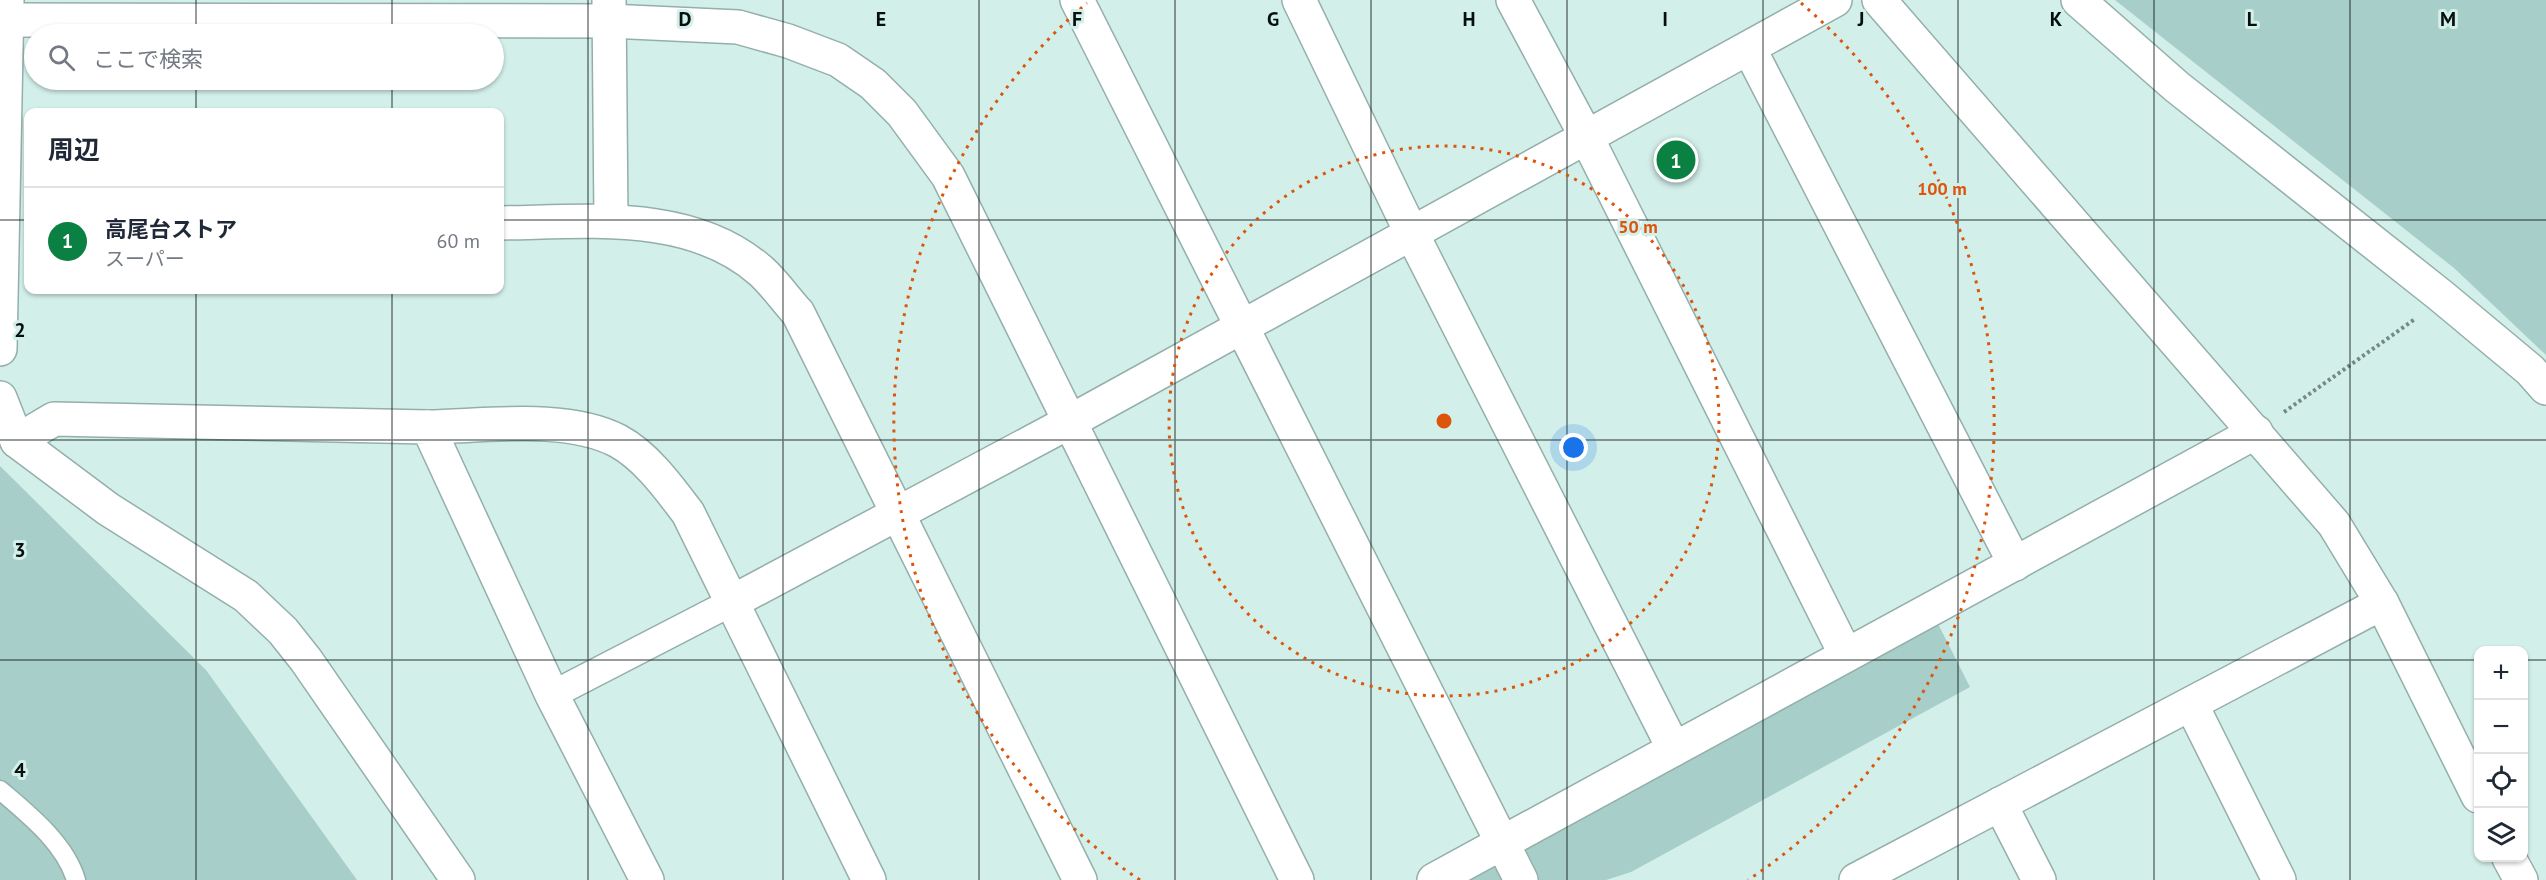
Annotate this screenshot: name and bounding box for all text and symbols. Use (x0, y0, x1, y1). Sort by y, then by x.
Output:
text: D (679, 6, 692, 32)
text: E (876, 6, 886, 32)
text: F (1072, 6, 1082, 32)
text: G (1267, 6, 1279, 32)
text: H (1462, 6, 1476, 32)
text: I (1662, 6, 1668, 32)
text: J (1857, 6, 1864, 32)
text: K (2050, 6, 2063, 32)
text: L (2247, 6, 2258, 32)
text: M (2440, 6, 2456, 32)
search box (24, 24, 504, 90)
icon: search (45, 41, 78, 74)
text: ここで検索 (93, 45, 203, 73)
text: 周辺 (48, 133, 100, 166)
pin: 1 (1656, 138, 1696, 182)
text: 100 m (1917, 177, 1967, 200)
text: 高尾台ストア (105, 215, 237, 243)
text: 50 m (1618, 215, 1658, 238)
text: 1 (62, 228, 73, 254)
text: 60 m (437, 228, 480, 254)
text: スーパー (105, 246, 185, 272)
text: 2 (14, 317, 26, 343)
centre of rings (1434, 411, 1454, 431)
your location (1559, 433, 1588, 462)
text: 3 (14, 537, 26, 563)
map controls (2474, 646, 2528, 862)
button: + (2474, 646, 2528, 700)
button: − (2474, 700, 2528, 754)
button: locate (2474, 754, 2528, 808)
text: 4 (14, 757, 26, 783)
button: layers (2474, 808, 2528, 862)

